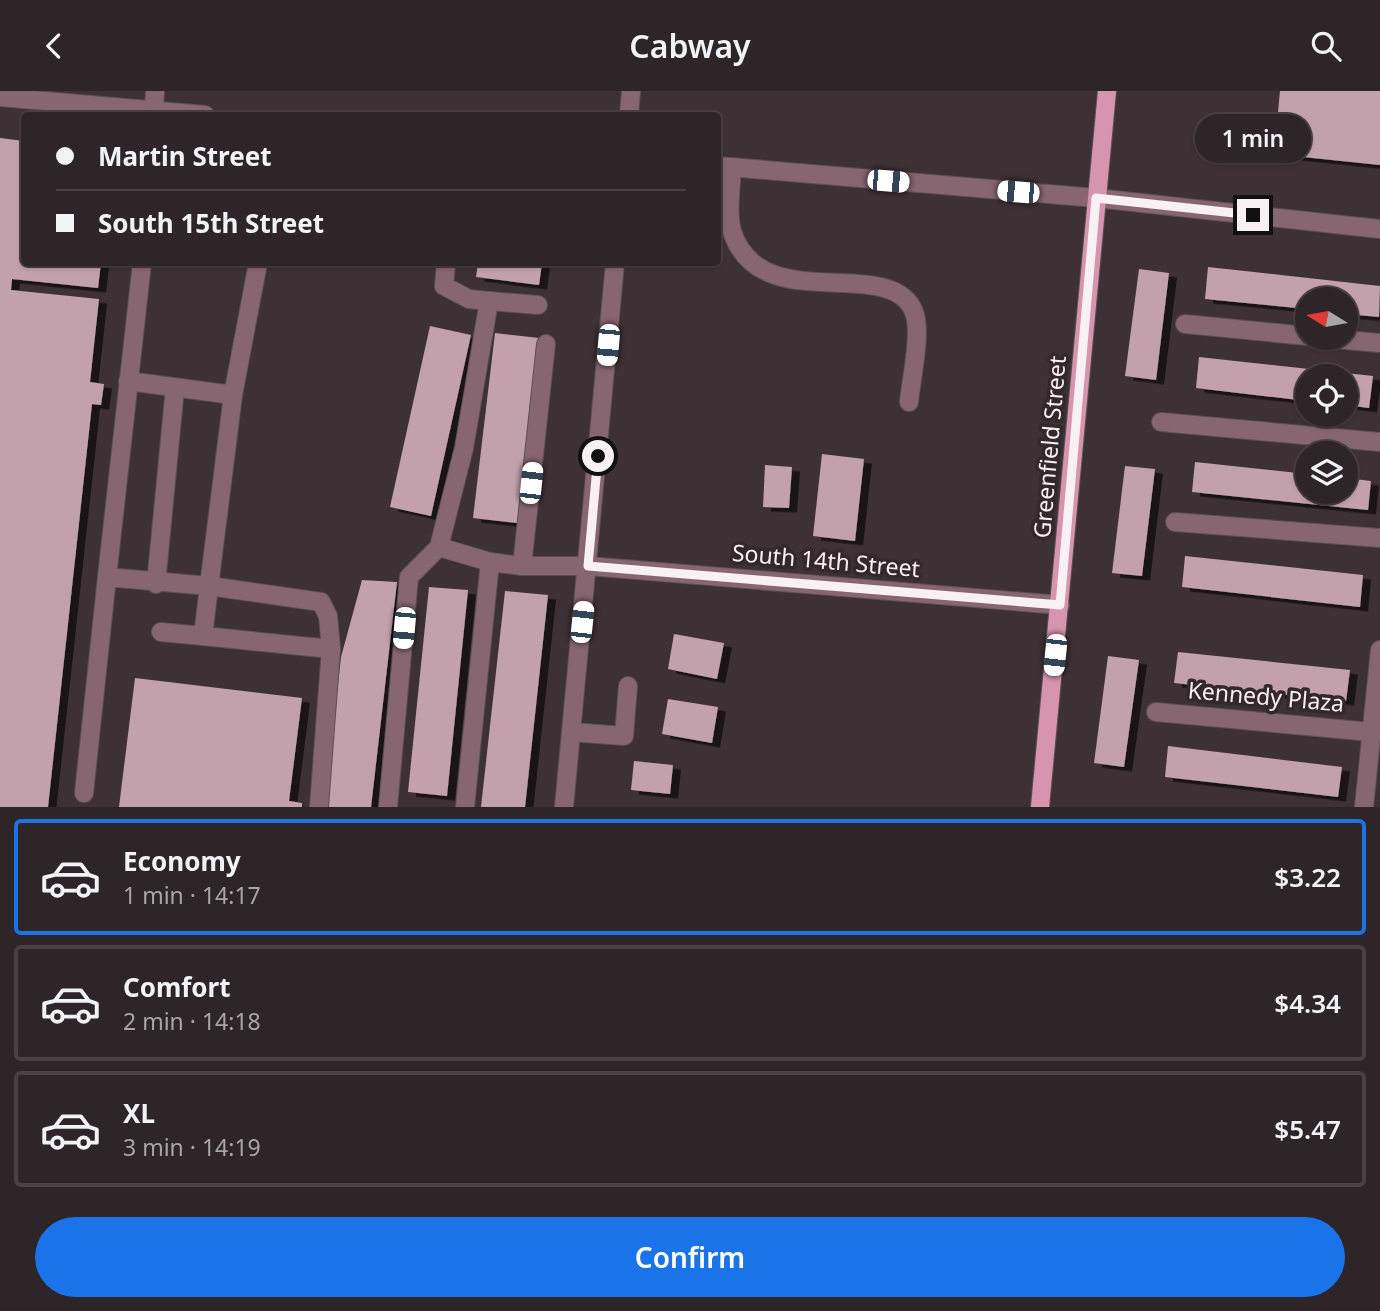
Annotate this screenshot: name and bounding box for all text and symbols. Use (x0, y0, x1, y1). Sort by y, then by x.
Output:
text: Cabway (629, 24, 751, 67)
icon: back (35, 27, 73, 65)
icon: search (1307, 27, 1345, 65)
callout: 1 min (1195, 114, 1311, 163)
text: 1 min (1222, 122, 1284, 154)
text: Martin Street (98, 138, 271, 174)
car (867, 169, 910, 193)
car (997, 180, 1040, 204)
route end (1237, 199, 1269, 231)
text: South 15th Street (98, 205, 324, 241)
north arrow (1295, 287, 1358, 350)
map controls (1295, 287, 1358, 504)
car (596, 323, 621, 367)
street label: Greenfield Street (1025, 354, 1073, 539)
button: locate (1295, 364, 1358, 427)
route start (582, 440, 614, 472)
button: layers (1295, 441, 1358, 504)
car (519, 461, 544, 505)
street label: South 14th Street (731, 536, 921, 584)
car (570, 600, 595, 644)
car (392, 606, 417, 650)
car (1043, 633, 1068, 677)
street label: Kennedy Plaza (1187, 673, 1346, 719)
text: Economy (123, 843, 241, 879)
icon: car (39, 846, 102, 909)
text: $3.22 (1274, 859, 1341, 895)
text: 1 min · 14:17 (123, 879, 261, 911)
text: Comfort (123, 969, 231, 1005)
icon: car (39, 972, 102, 1035)
text: $4.34 (1274, 985, 1341, 1021)
text: 2 min · 14:18 (123, 1005, 261, 1037)
text: XL (123, 1095, 155, 1131)
icon: car (39, 1098, 102, 1161)
text: $5.47 (1274, 1111, 1341, 1147)
text: 3 min · 14:19 (123, 1131, 261, 1163)
button: Confirm (35, 1217, 1345, 1297)

